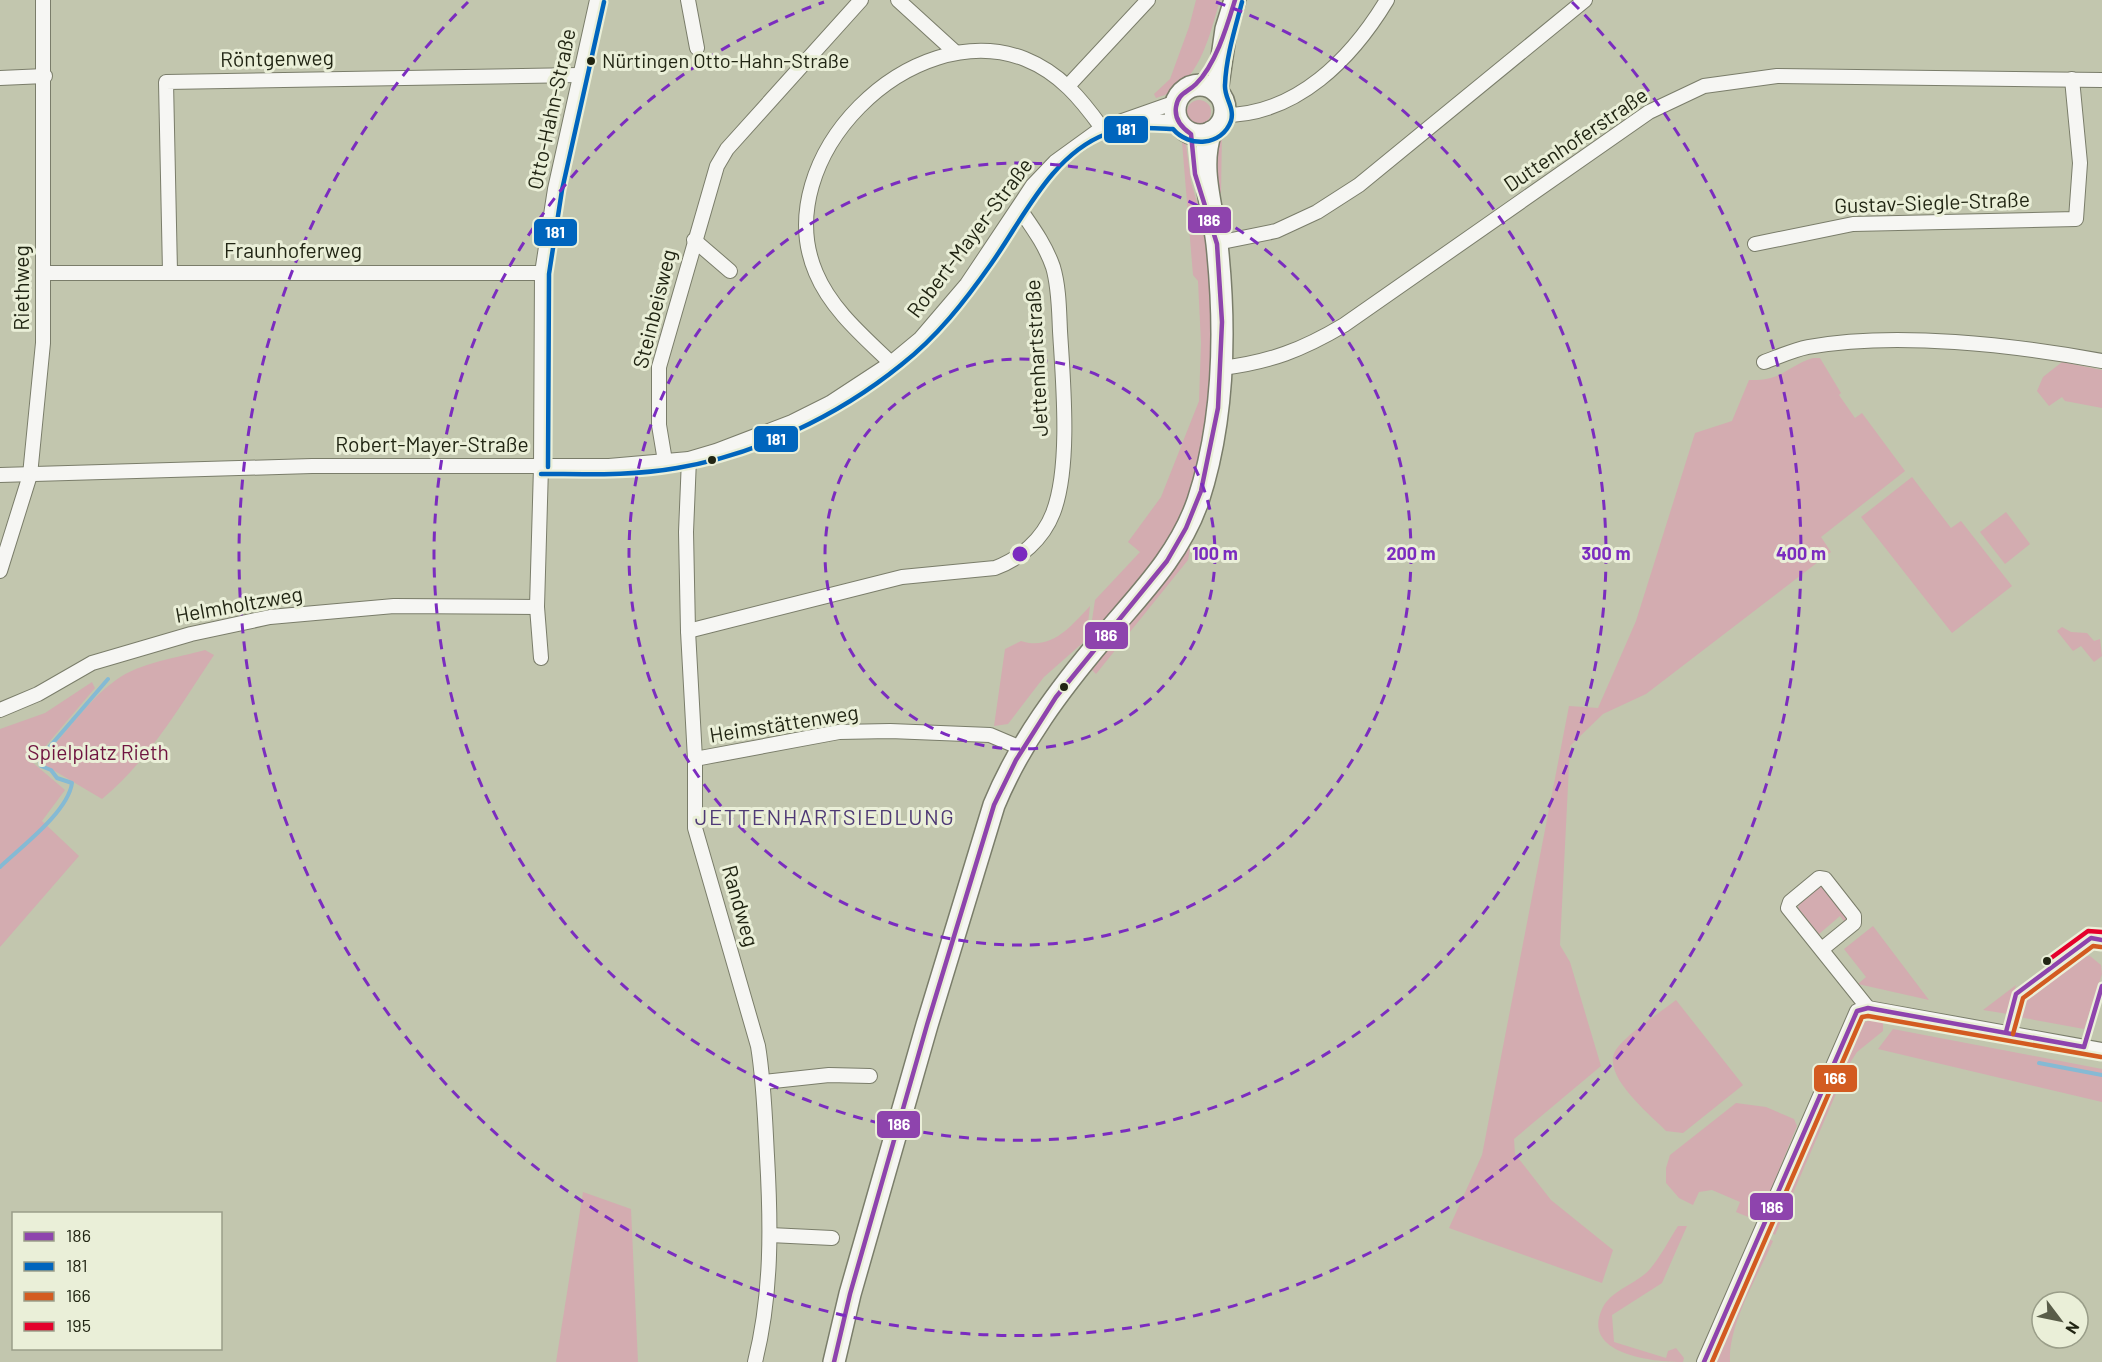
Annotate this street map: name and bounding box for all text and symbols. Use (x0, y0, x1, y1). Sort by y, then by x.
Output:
street label: Otto-Hahn-Straße (521, 26, 580, 192)
street label: Röntgenweg (220, 44, 334, 71)
place label: Nürtingen Otto-Hahn-Straße (602, 48, 849, 72)
marker: Nürtingen Otto-Hahn-Straße (585, 55, 597, 67)
street label: Duttenhoferstraße (1498, 81, 1652, 196)
line badge: 181 (1103, 115, 1149, 144)
text: 181 (1116, 119, 1136, 138)
street label: Robert-Mayer-Straße (901, 152, 1037, 322)
street label: Gustav-Siegle-Straße (1834, 186, 2030, 217)
line badge: 186 (1187, 206, 1232, 234)
text: 186 (1198, 210, 1221, 229)
line badge: 181 (533, 218, 578, 247)
text: 181 (545, 222, 565, 241)
street label: Fraunhoferweg (224, 237, 362, 262)
street label: Riethweg (8, 245, 33, 331)
street label: Steinbeisweg (627, 246, 680, 371)
street label: Jettenhartstraße (1019, 279, 1052, 437)
line badge: 181 (753, 425, 799, 453)
text: 181 (766, 429, 786, 448)
street label: Robert-Mayer-Straße (335, 431, 529, 456)
unlabelled marker (706, 454, 718, 466)
text: 100 m (1192, 542, 1238, 564)
text: 200 m (1386, 542, 1436, 564)
text: 300 m (1582, 542, 1630, 564)
text: 400 m (1776, 542, 1826, 564)
centre of rings (1010, 544, 1030, 564)
street label: Helmholtzweg (173, 580, 304, 627)
line badge: 186 (1084, 621, 1129, 650)
text: 186 (1095, 625, 1118, 644)
unlabelled marker (1058, 681, 1070, 693)
street label: Heimstättenweg (707, 698, 860, 747)
park label: Spielplatz Rieth (27, 739, 169, 764)
district label: JETTENHARTSIEDLUNG (695, 803, 955, 829)
street label: Randweg (718, 862, 765, 949)
unlabelled marker (2041, 955, 2053, 967)
line badge: 166 (1813, 1064, 1858, 1093)
text: 166 (1824, 1068, 1847, 1087)
line badge: 186 (876, 1110, 921, 1139)
text: 186 (888, 1114, 911, 1133)
line badge: 186 (1749, 1192, 1794, 1221)
text: 186 (1761, 1197, 1784, 1216)
legend (12, 1212, 222, 1350)
text: 186 (66, 1224, 91, 1246)
text: 181 (66, 1254, 87, 1276)
text: 166 (66, 1284, 91, 1306)
north arrow (2030, 1290, 2090, 1350)
text: 195 (66, 1314, 91, 1336)
text: N (2062, 1319, 2084, 1338)

